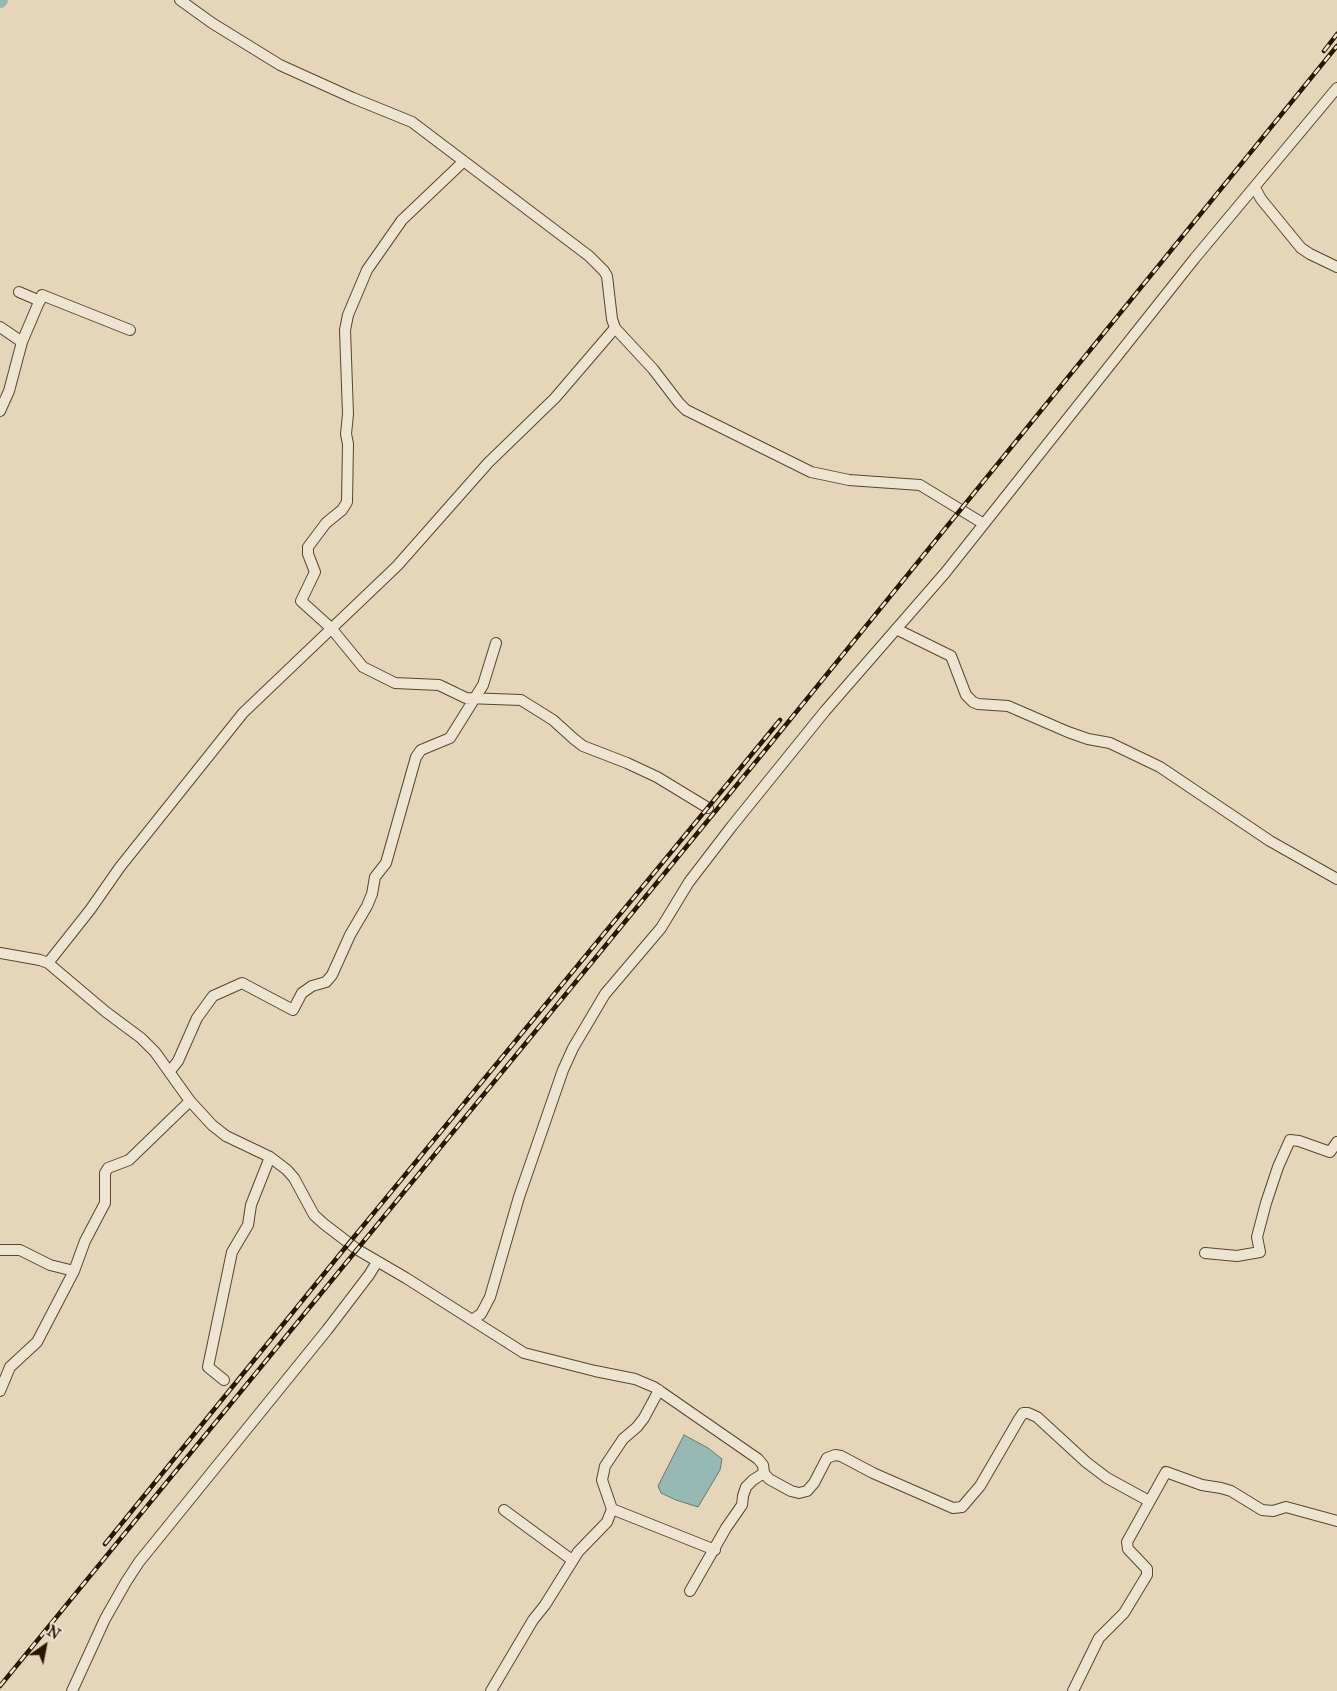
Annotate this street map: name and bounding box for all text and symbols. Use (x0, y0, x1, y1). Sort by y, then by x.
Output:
north arrow (20, 1621, 70, 1671)
text: N (44, 1623, 63, 1643)

